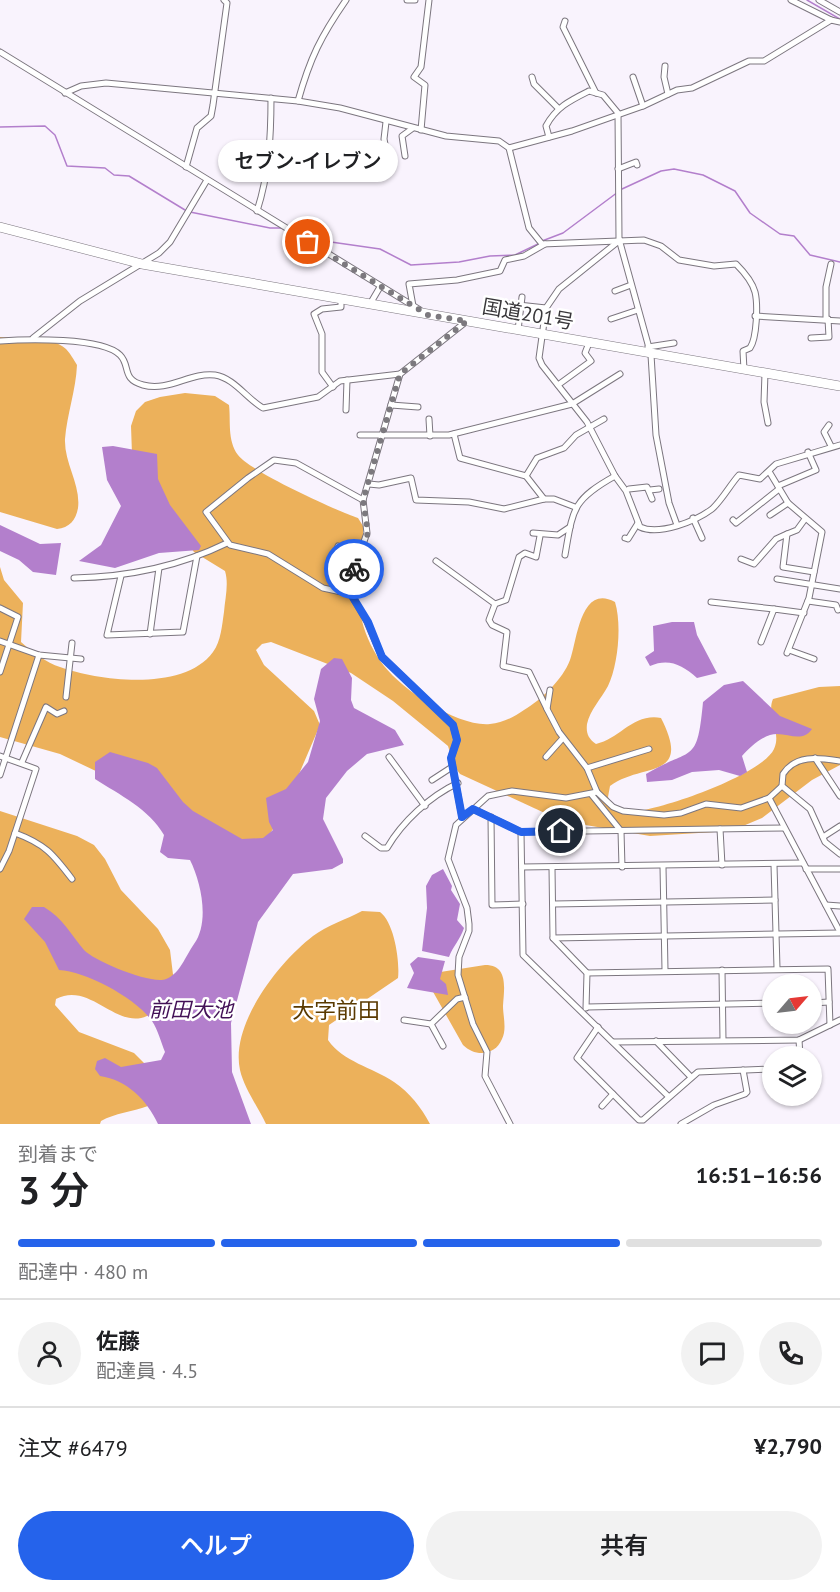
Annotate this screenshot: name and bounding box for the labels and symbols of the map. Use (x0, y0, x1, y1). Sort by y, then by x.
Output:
callout: セブン-イレブン (218, 140, 398, 182)
pin (282, 216, 333, 267)
street label: 国道201号 (480, 293, 576, 335)
courier (324, 539, 384, 599)
pin (535, 805, 586, 856)
north arrow (762, 974, 822, 1034)
water label: 前田大池 (149, 996, 235, 1023)
district label: 大字前田 (292, 996, 380, 1024)

